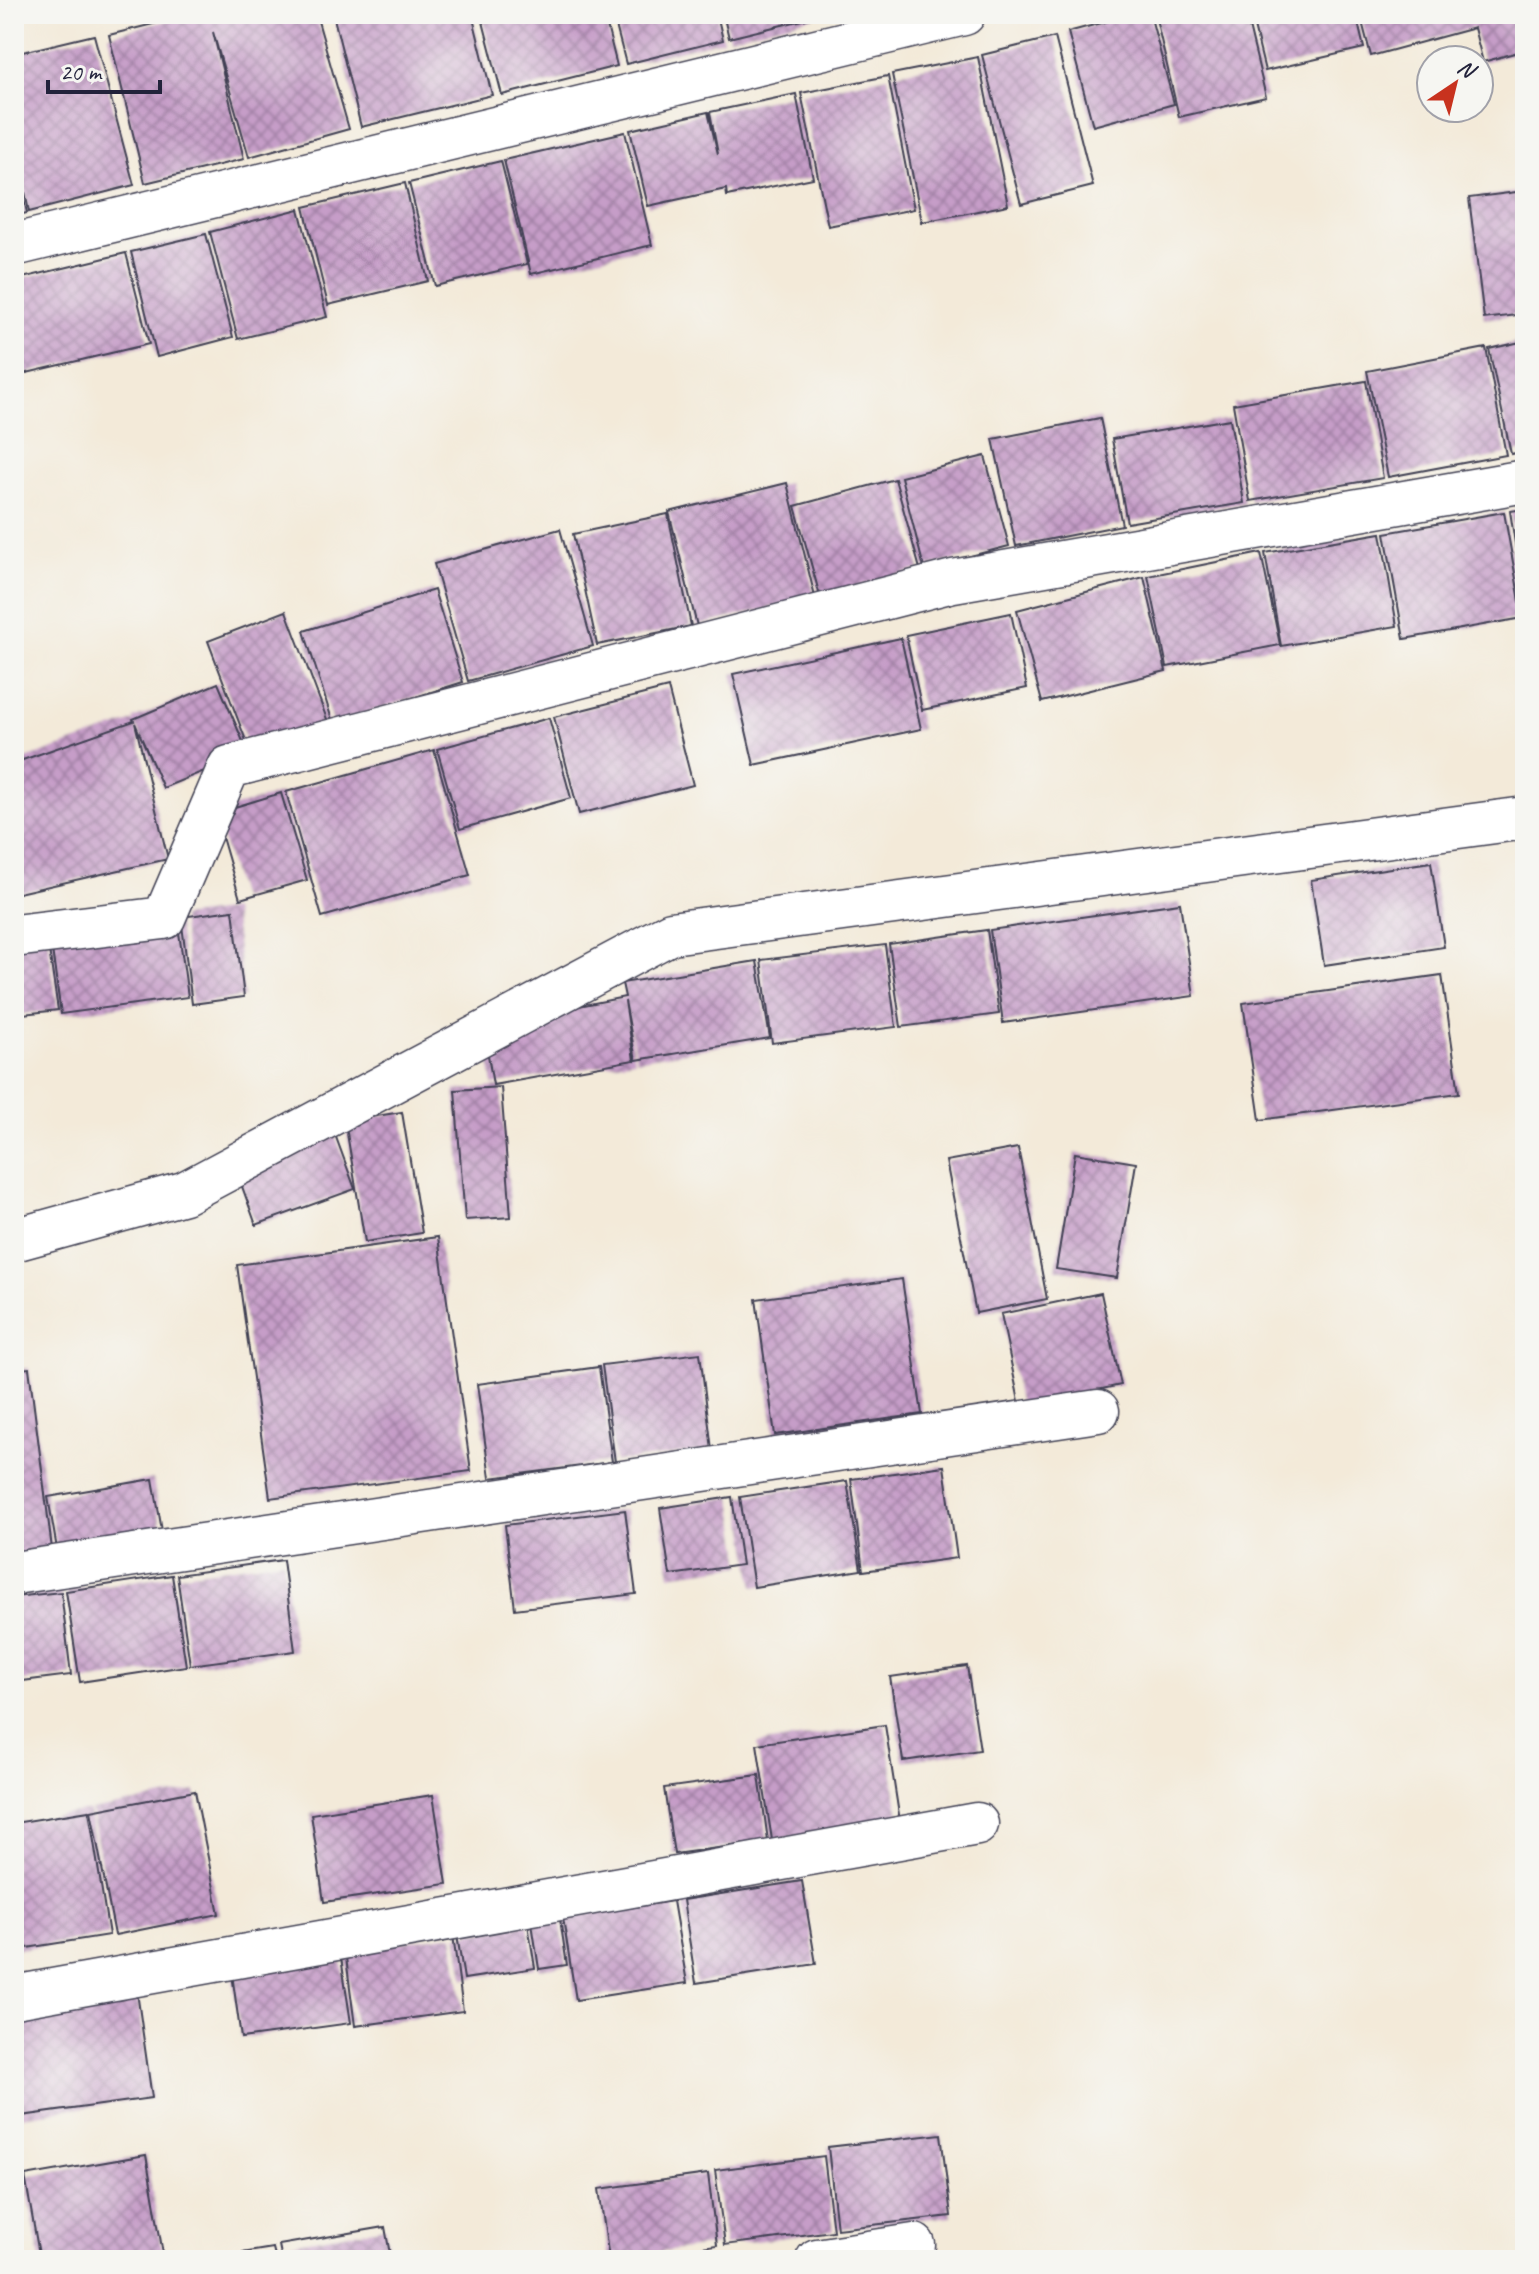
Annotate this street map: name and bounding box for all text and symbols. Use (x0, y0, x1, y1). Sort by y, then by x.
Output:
scale bar (48, 44, 160, 94)
north arrow (1415, 44, 1495, 124)
text: N (1452, 53, 1482, 86)
text: 20 m (60, 57, 103, 87)

